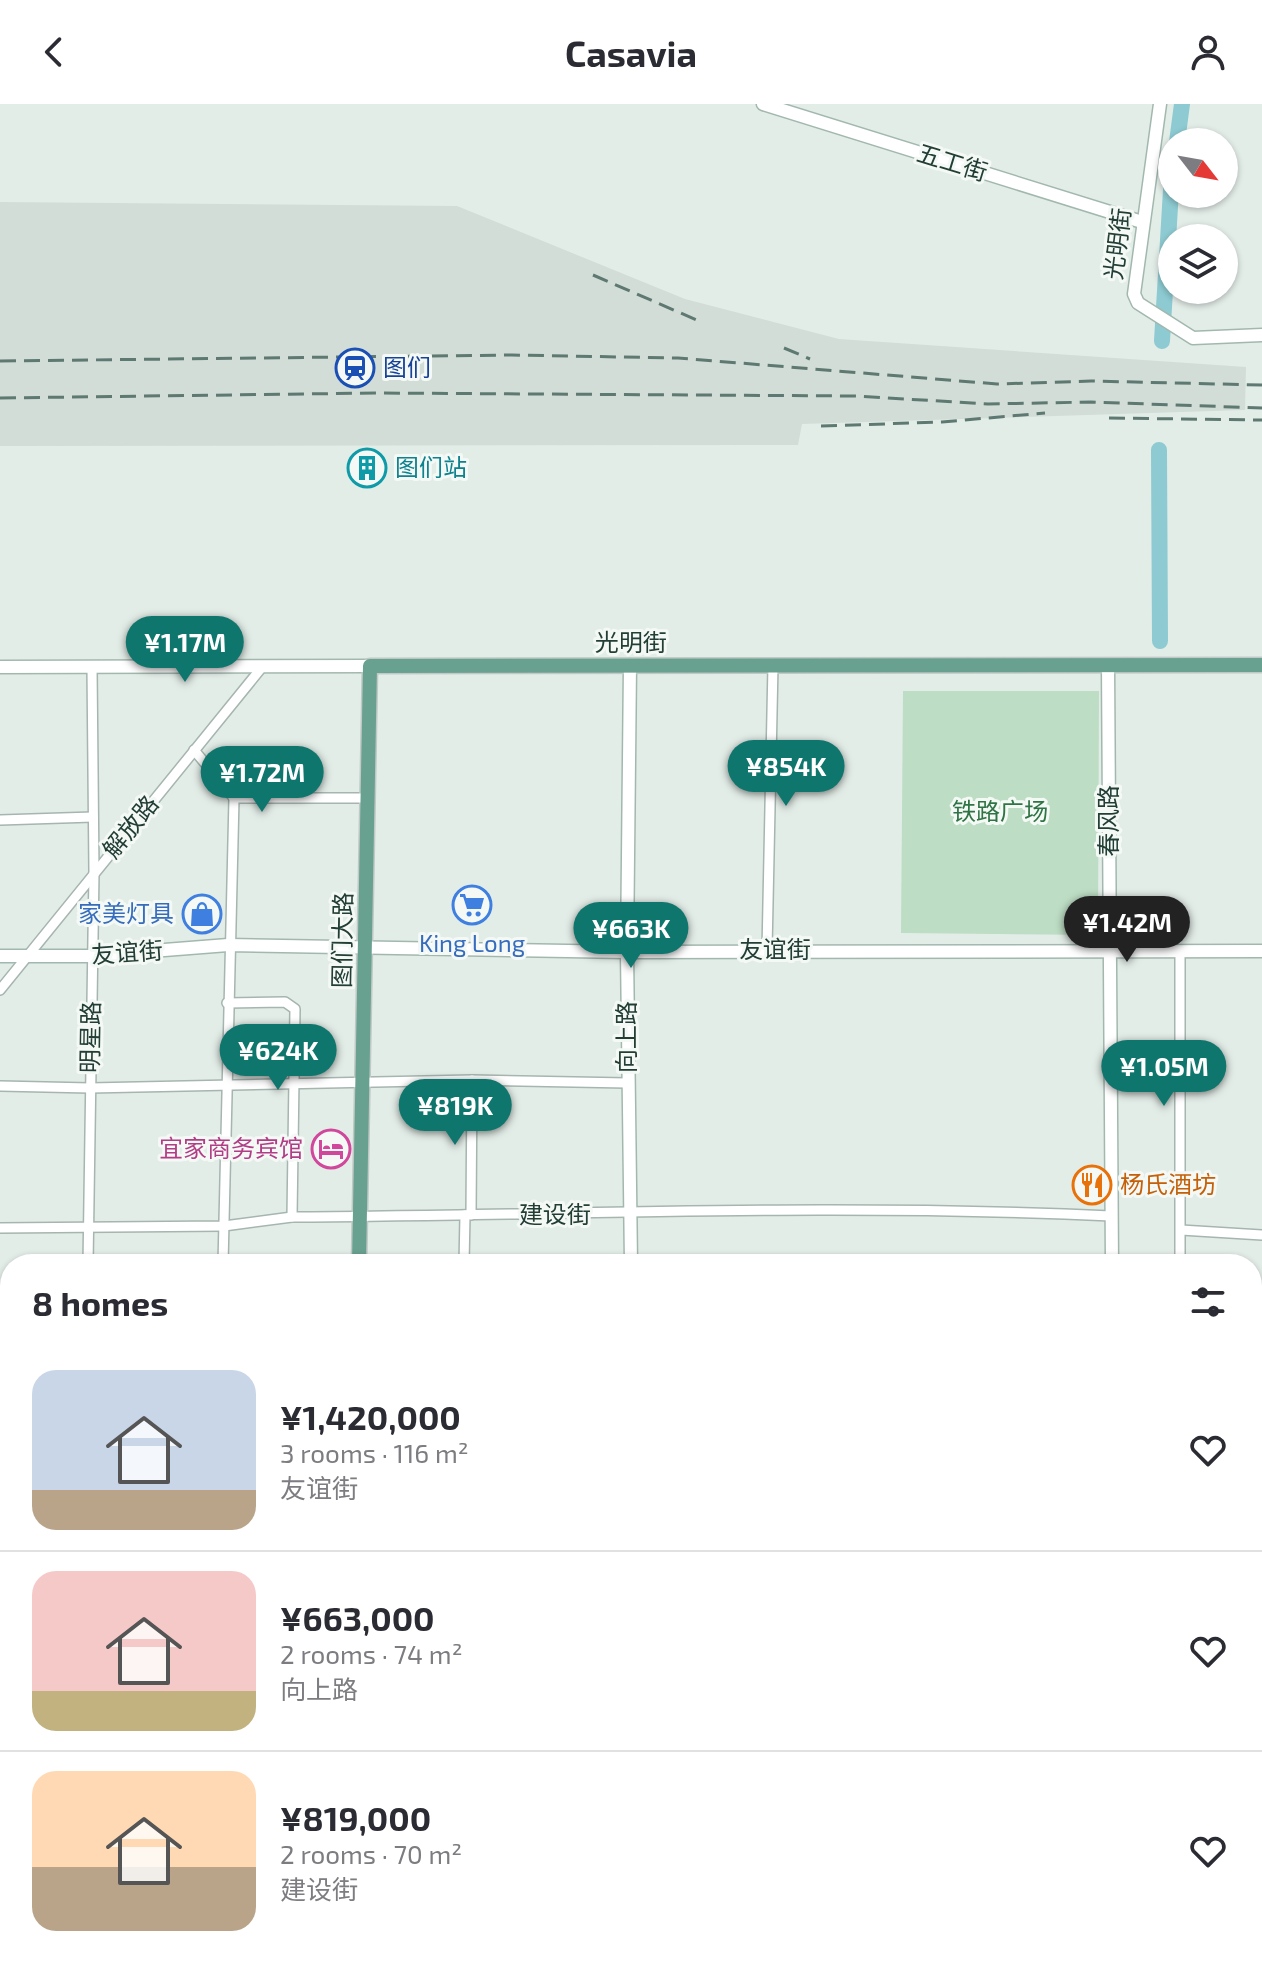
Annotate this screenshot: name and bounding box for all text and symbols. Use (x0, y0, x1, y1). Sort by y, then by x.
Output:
icon: back (32, 30, 76, 74)
icon: person (1186, 30, 1230, 74)
text: Casavia (565, 31, 697, 74)
north arrow (1158, 128, 1238, 208)
map controls (1158, 128, 1238, 304)
street label: 五工街 (914, 137, 991, 186)
street label: 光明街 (1098, 206, 1135, 281)
button: layers (1158, 224, 1238, 304)
station icon: 图们 (334, 347, 376, 389)
place label: 图们 (383, 352, 431, 381)
building icon: 图们站 (346, 447, 388, 489)
place label: 图们站 (395, 452, 467, 481)
pin: ¥1.17M (120, 616, 250, 684)
text: ¥1.17M (144, 626, 226, 657)
street label: 光明街 (595, 627, 667, 656)
pin: ¥854K (730, 740, 842, 808)
pin: ¥1.72M (197, 746, 327, 814)
text: ¥854K (746, 750, 826, 781)
text: ¥1.72M (219, 756, 305, 787)
street label: 春风路 (1093, 785, 1122, 857)
street label: 解放路 (96, 789, 164, 863)
park label: 铁路广场 (952, 796, 1048, 825)
supermarket icon: King Long (451, 884, 493, 926)
street label: 图们大路 (326, 892, 357, 988)
shop icon: 家美灯具 (181, 893, 223, 935)
pin: ¥1.42M (1062, 896, 1192, 964)
place label: 家美灯具 (78, 898, 174, 927)
pin: ¥663K (575, 902, 687, 970)
text: ¥1.42M (1082, 906, 1172, 937)
text: ¥663K (591, 912, 671, 943)
place label: King Long (419, 928, 525, 957)
street label: 友谊街 (739, 934, 811, 963)
street label: 友谊街 (90, 935, 164, 968)
street label: 明星路 (74, 1001, 105, 1073)
street label: 向上路 (611, 1001, 640, 1073)
pin: ¥624K (222, 1024, 334, 1092)
text: ¥624K (238, 1034, 318, 1065)
pin: ¥1.05M (1099, 1040, 1229, 1108)
text: ¥1.05M (1119, 1050, 1209, 1081)
pin: ¥819K (399, 1079, 511, 1147)
text: ¥819K (417, 1089, 493, 1120)
hotel icon: 宜家商务宾馆 (310, 1128, 352, 1170)
place label: 宜家商务宾馆 (159, 1133, 303, 1162)
restaurant icon: 杨氏酒坊 (1071, 1164, 1113, 1206)
place label: 杨氏酒坊 (1120, 1169, 1216, 1198)
street label: 建设街 (519, 1199, 591, 1228)
icon: filters (1186, 1280, 1230, 1324)
text: 8 homes (32, 1282, 168, 1323)
text: ¥1,420,000 (280, 1396, 461, 1437)
icon: home (96, 1402, 192, 1498)
icon: heart (1186, 1428, 1230, 1472)
text: 3 rooms · 116 m² (280, 1437, 469, 1468)
text: 友谊街 (280, 1472, 358, 1503)
text: ¥663,000 (280, 1597, 435, 1638)
icon: home (96, 1603, 192, 1699)
icon: heart (1186, 1629, 1230, 1673)
text: 2 rooms · 74 m² (280, 1638, 462, 1669)
text: 向上路 (280, 1673, 358, 1704)
text: ¥819,000 (280, 1797, 431, 1838)
icon: home (96, 1803, 192, 1899)
icon: heart (1186, 1829, 1230, 1873)
text: 2 rooms · 70 m² (280, 1838, 462, 1869)
text: 建设街 (280, 1873, 358, 1904)

